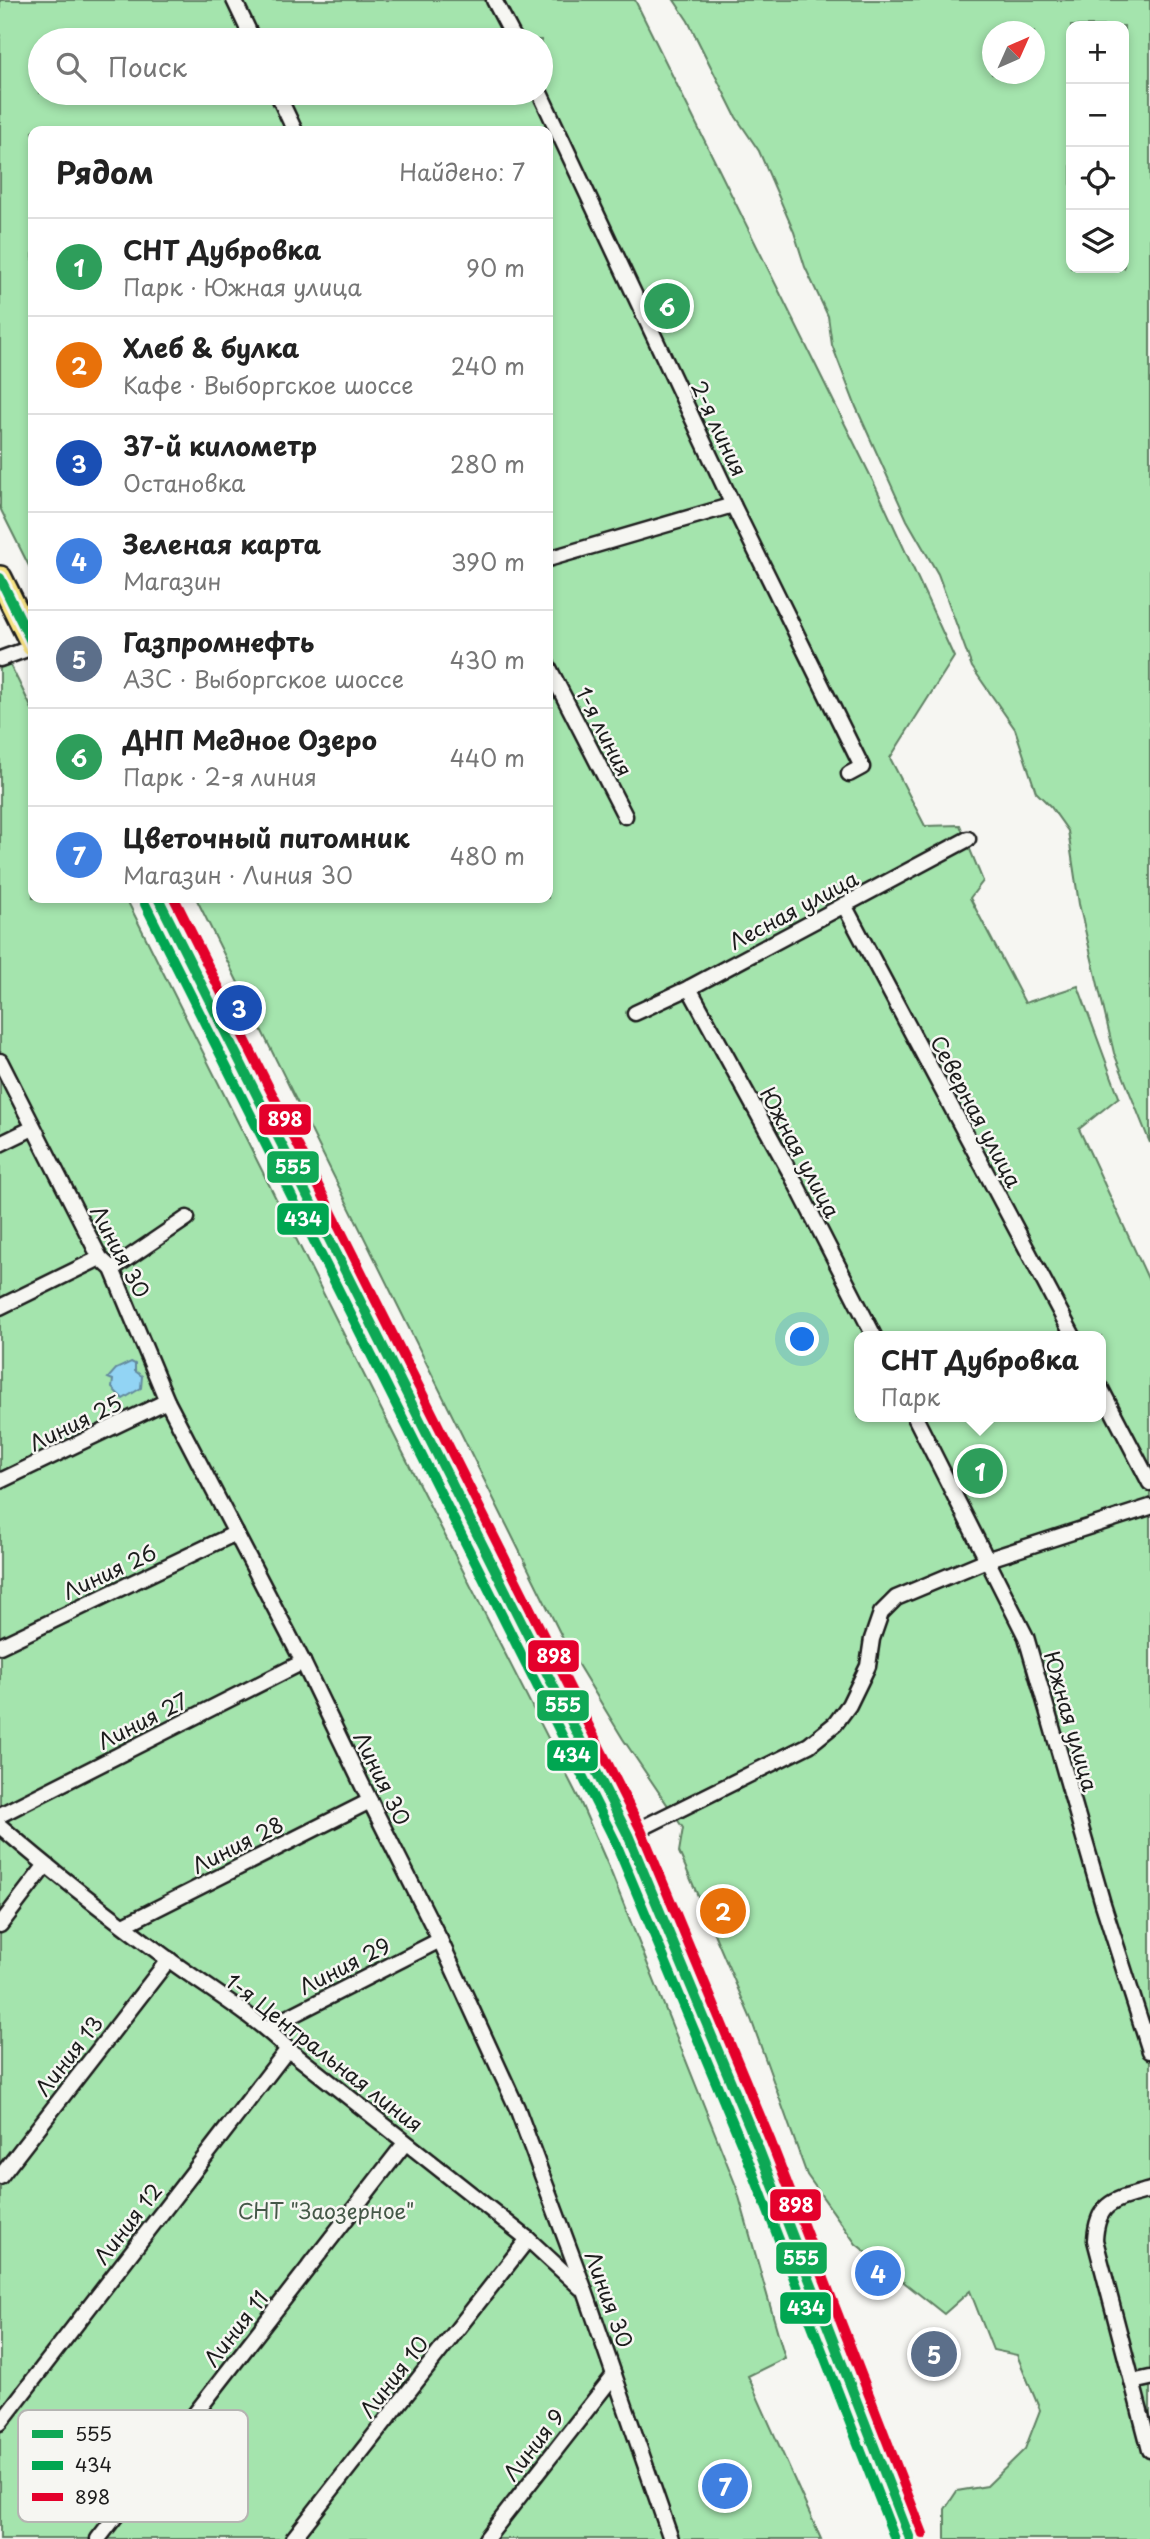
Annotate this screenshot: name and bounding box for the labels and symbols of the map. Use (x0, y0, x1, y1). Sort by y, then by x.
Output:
north arrow (982, 21, 1045, 84)
pin: 6 (644, 280, 690, 332)
street label: 2-я линия (684, 375, 756, 481)
street label: 1-я линия (569, 680, 641, 782)
street label: Лесная улица (722, 861, 864, 957)
pin: 3 (216, 982, 262, 1034)
street label: Северная улица (923, 1029, 1031, 1194)
street label: Южная улица (753, 1081, 849, 1224)
line badge: 898 (258, 1103, 312, 1136)
text: 898 (267, 1104, 303, 1132)
line badge: 555 (266, 1150, 320, 1184)
text: 555 (275, 1152, 311, 1180)
street label: Линия 30 (83, 1199, 159, 1303)
line badge: 434 (276, 1202, 330, 1236)
text: 434 (284, 1204, 322, 1232)
your location (785, 1322, 819, 1356)
street label: Линия 25 (23, 1386, 127, 1458)
pin: 1 (957, 1445, 1003, 1497)
street label: Линия 26 (57, 1535, 161, 1607)
line badge: 898 (527, 1639, 580, 1673)
text: 898 (536, 1641, 572, 1669)
street label: Южная улица (1037, 1647, 1107, 1796)
street label: Линия 27 (91, 1684, 193, 1756)
line badge: 555 (536, 1689, 590, 1722)
text: 555 (545, 1690, 581, 1718)
street label: Линия 30 (347, 1726, 419, 1830)
line badge: 434 (546, 1739, 599, 1772)
text: 434 (553, 1740, 591, 1768)
street label: Линия 28 (186, 1807, 288, 1881)
pin: 2 (700, 1885, 746, 1937)
street label: Линия 29 (293, 1928, 395, 2002)
street label: 1-я Центральная линия (219, 1965, 431, 2139)
street label: Линия 13 (26, 2008, 110, 2102)
street label: Линия 12 (85, 2175, 169, 2271)
line badge: 898 (769, 2188, 822, 2222)
text: 898 (778, 2190, 814, 2218)
park label: СНТ "Заозерное" (238, 2194, 414, 2226)
line badge: 555 (775, 2241, 828, 2275)
text: 555 (783, 2243, 819, 2271)
street label: Линия 30 (578, 2246, 642, 2352)
pin: 4 (855, 2247, 901, 2299)
street label: Линия 11 (195, 2283, 275, 2373)
line badge: 434 (779, 2291, 832, 2325)
text: 434 (787, 2293, 825, 2321)
street label: Линия 10 (351, 2328, 435, 2424)
pin: 5 (911, 2328, 957, 2380)
street label: Линия 9 (494, 2401, 572, 2487)
legend (18, 2410, 248, 2522)
text: 555 (75, 2419, 112, 2447)
text: 434 (75, 2450, 112, 2478)
pin: 7 (702, 2460, 748, 2512)
text: 898 (75, 2482, 110, 2510)

